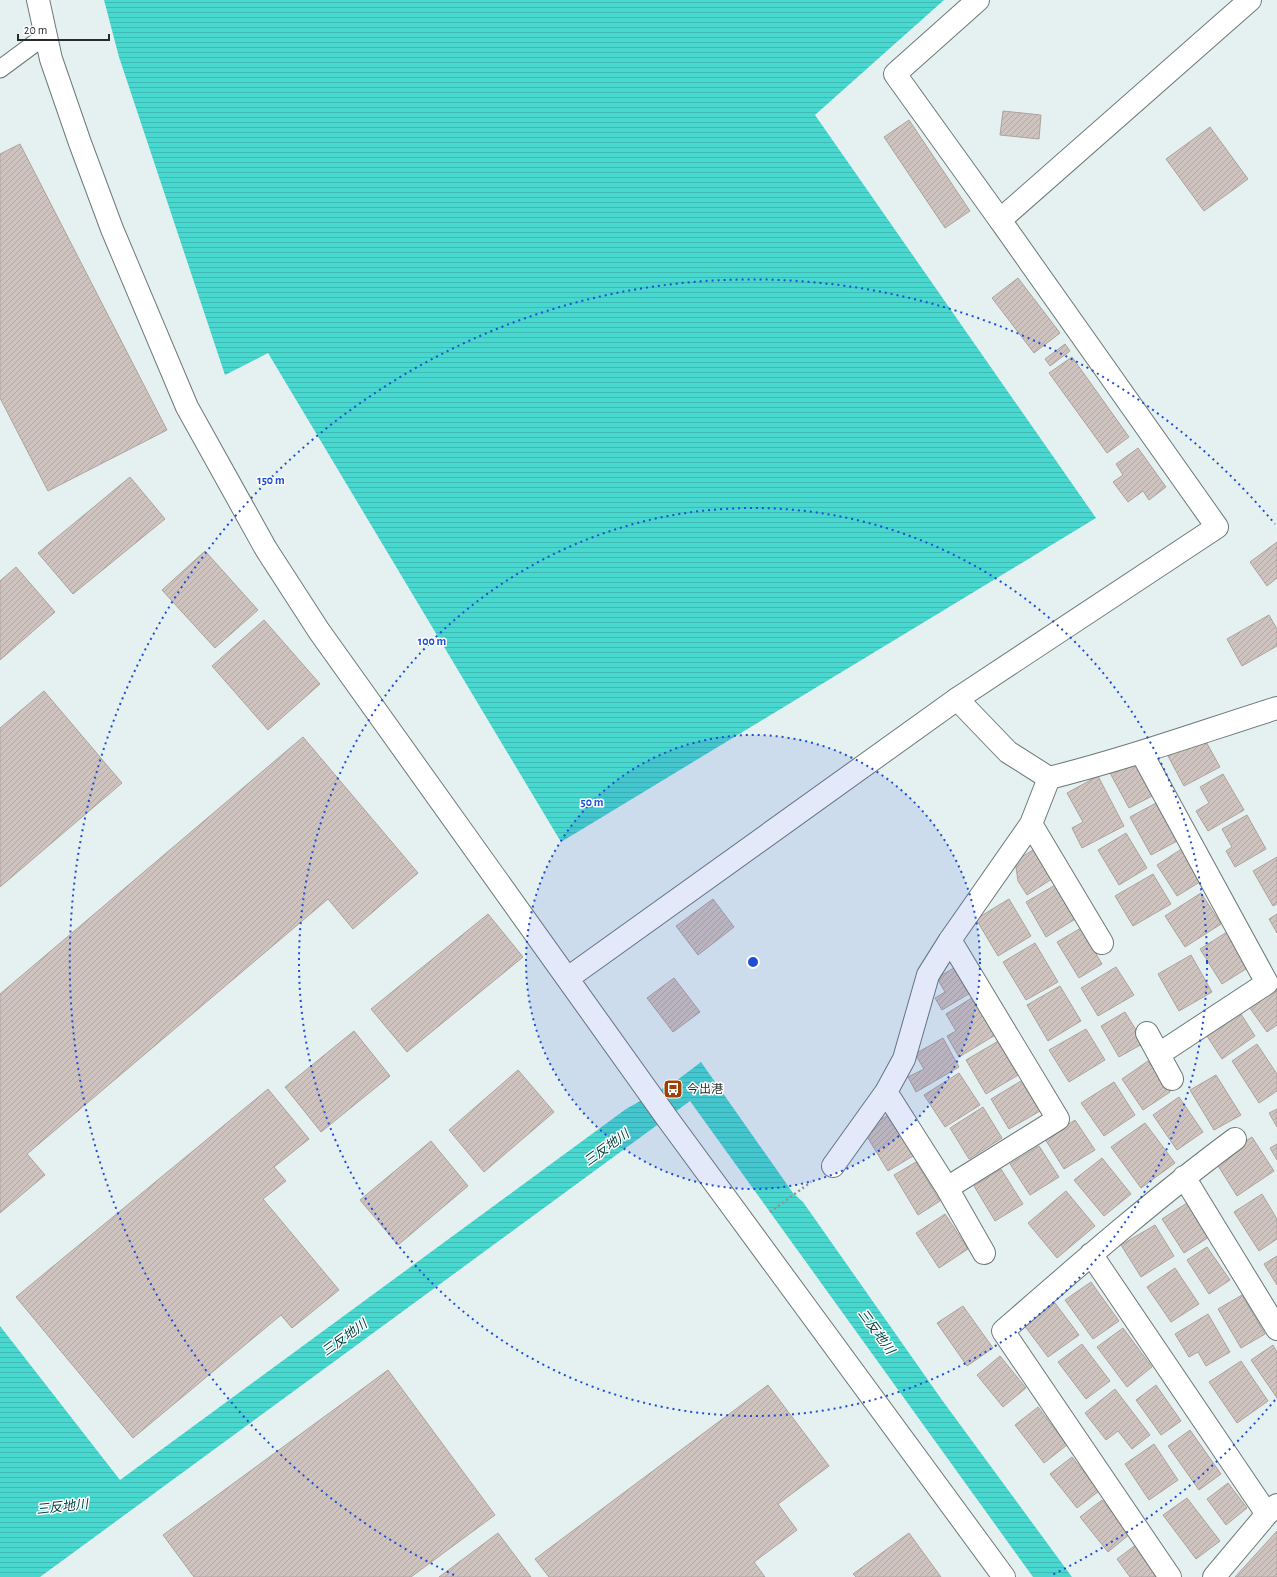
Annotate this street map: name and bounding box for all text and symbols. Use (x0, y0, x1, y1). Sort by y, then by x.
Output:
scale bar (18, 16, 109, 42)
text: 20 m (24, 24, 47, 36)
text: 150 m (257, 474, 285, 486)
text: 100 m (418, 635, 446, 647)
text: 50 m (581, 796, 604, 808)
centre of rings (746, 955, 760, 969)
bus stop icon: 今出港 (662, 1078, 684, 1100)
place label: 今出港 (687, 1083, 723, 1095)
water label: 三反地川 (581, 1126, 633, 1169)
water label: 三反地川 (855, 1306, 898, 1358)
water label: 三反地川 (319, 1316, 371, 1359)
water label: 三反地川 (36, 1497, 91, 1517)

